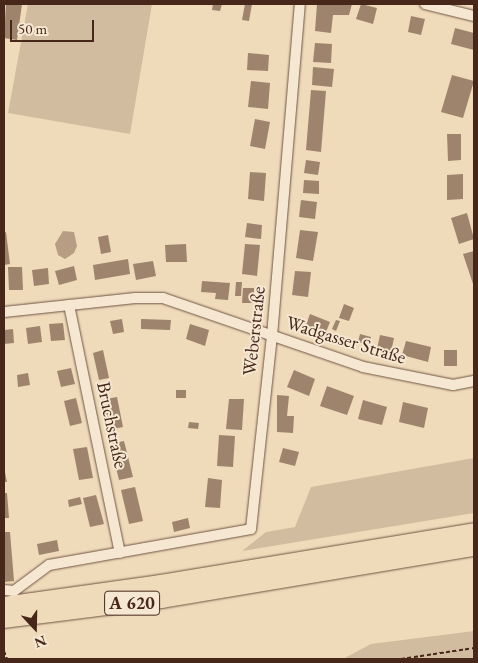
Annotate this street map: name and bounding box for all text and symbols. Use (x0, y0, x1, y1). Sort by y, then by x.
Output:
scale bar (12, 10, 96, 42)
text: 50 m (18, 19, 47, 38)
street label: Weberstraße (238, 285, 270, 377)
street label: Wadgasser Straße (283, 311, 409, 369)
street label: Bruchstraße (92, 380, 132, 470)
road number: A 620 (103, 588, 161, 618)
north arrow (10, 603, 60, 653)
text: N (32, 632, 49, 652)

